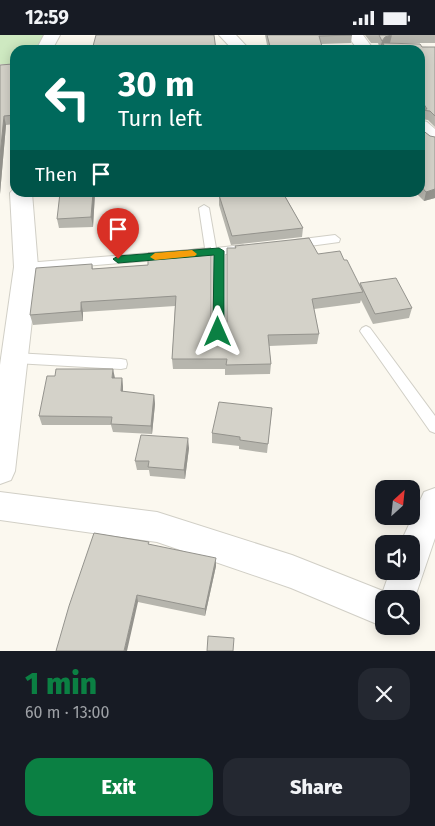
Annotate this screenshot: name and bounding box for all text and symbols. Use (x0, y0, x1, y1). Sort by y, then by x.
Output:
text: 12:59 (25, 6, 69, 29)
text: 30 m (118, 63, 195, 105)
icon: left (35, 65, 100, 130)
text: Turn left (118, 105, 202, 132)
icon: arrive (87, 160, 115, 188)
text: Then (35, 163, 77, 186)
pin (97, 208, 139, 259)
icon: arrive (104, 215, 132, 243)
position arrow (191, 305, 243, 357)
north arrow (375, 480, 420, 525)
map controls (375, 480, 420, 635)
button: sound (375, 535, 420, 580)
button: search (375, 590, 420, 635)
text: 1 min (25, 666, 97, 702)
button: close (358, 668, 410, 720)
text: 60 m · 13:00 (25, 703, 109, 722)
button: Exit (25, 758, 213, 816)
button: Share (223, 758, 410, 816)

